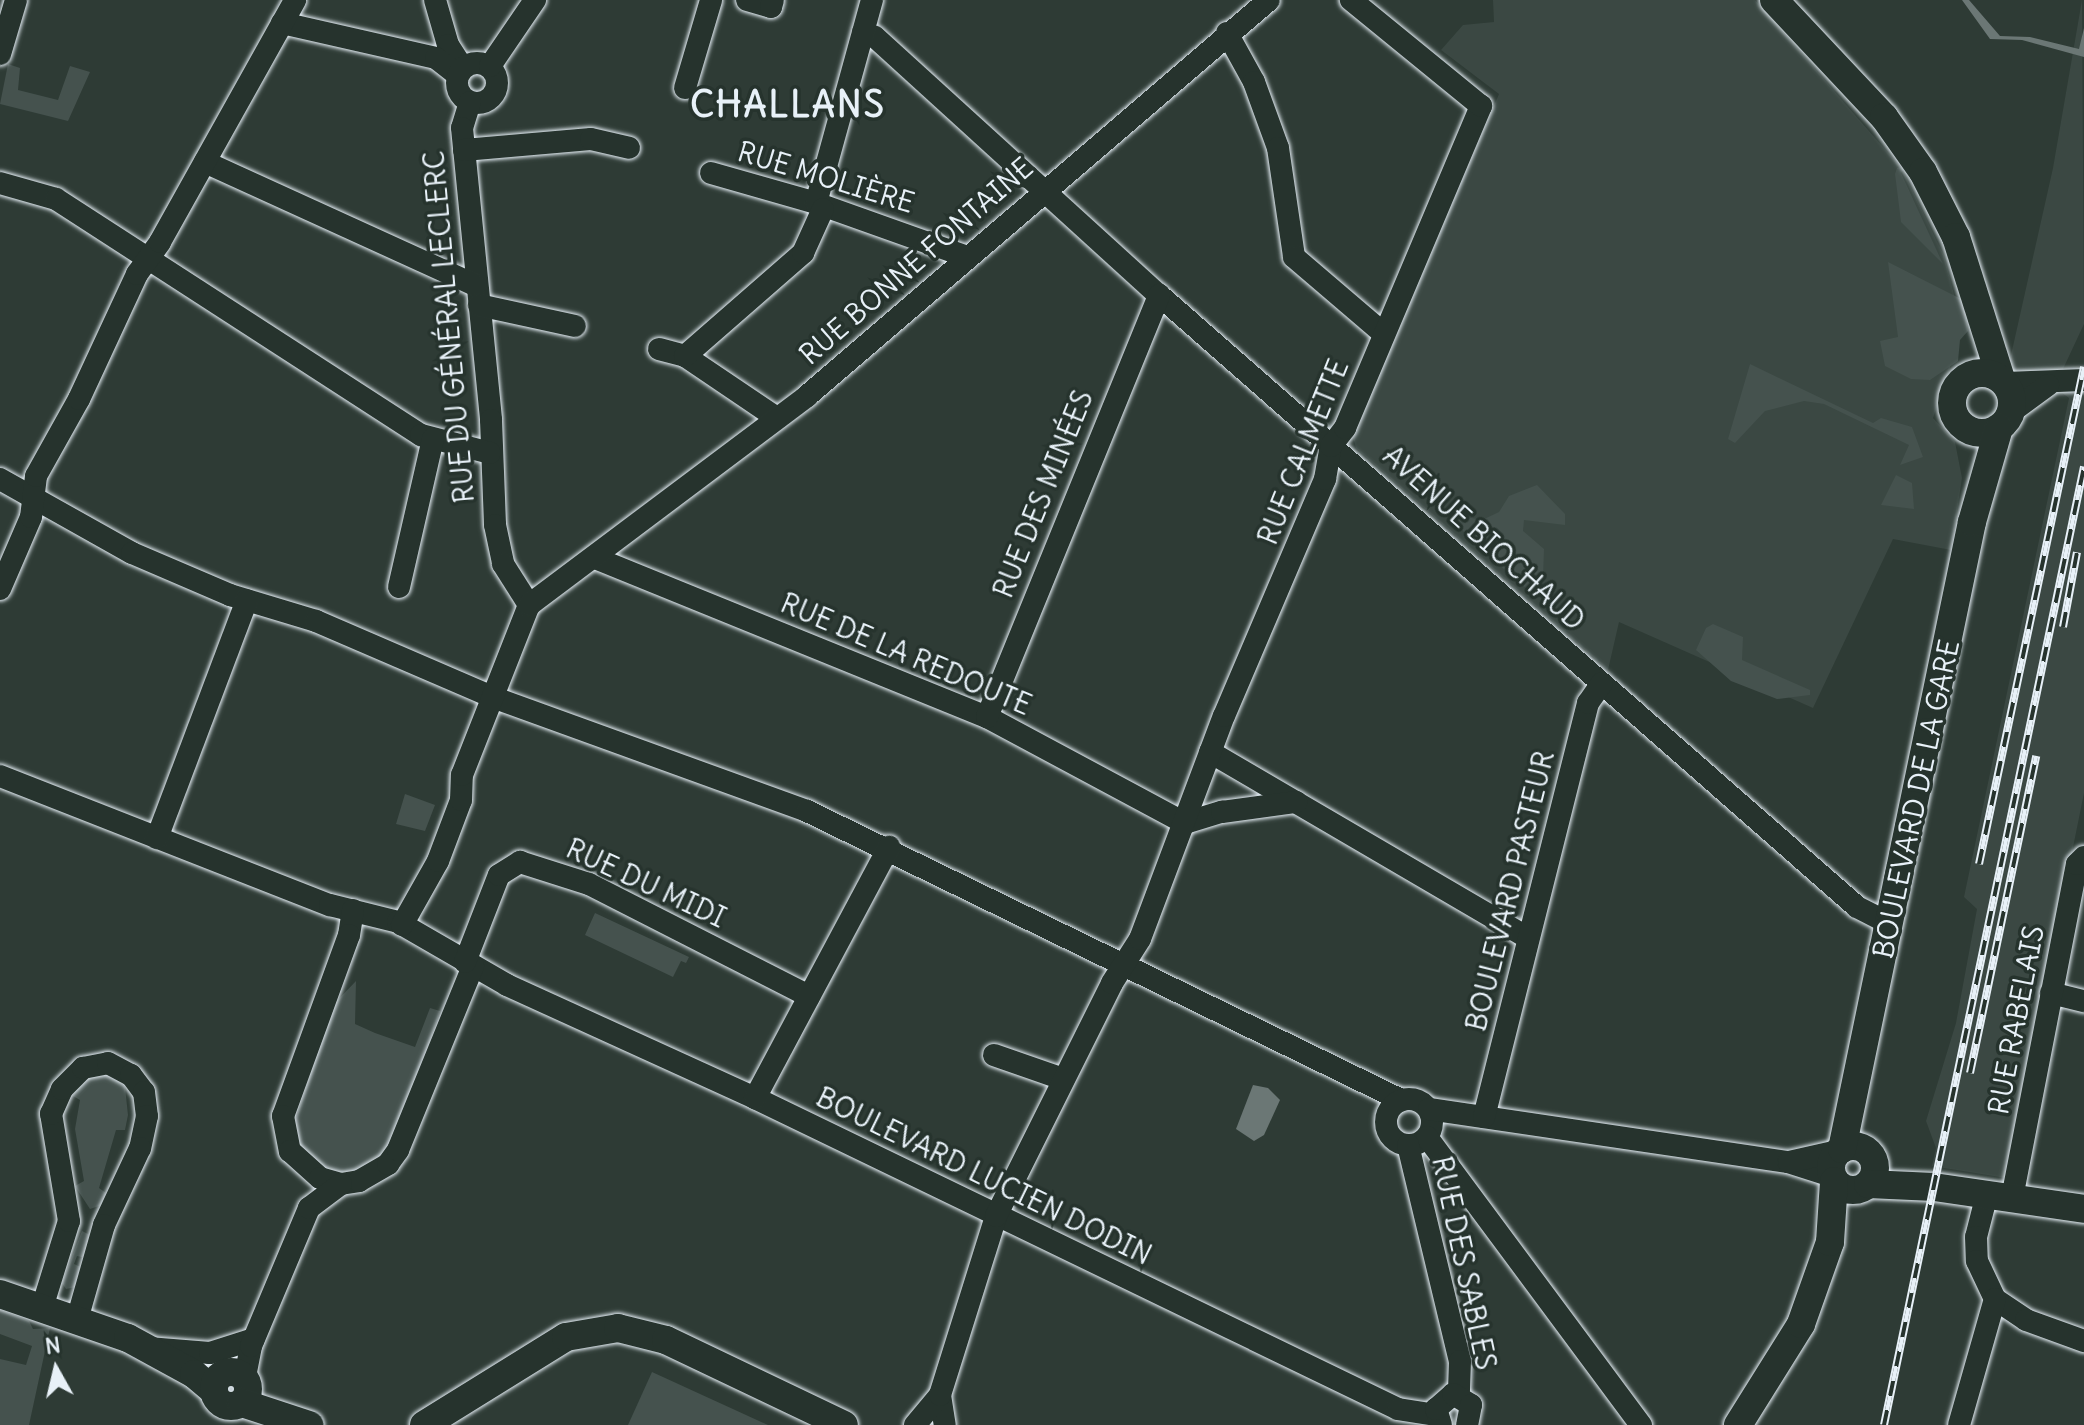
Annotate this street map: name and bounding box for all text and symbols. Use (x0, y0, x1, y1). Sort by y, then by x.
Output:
district label: CHALLANS (690, 83, 886, 127)
street label: RUE MOLIÈRE (734, 134, 918, 220)
street label: RUE DU GÉNÉRAL LECLERC (417, 150, 481, 504)
street label: RUE BONNE FONTAINE (793, 151, 1039, 371)
street label: RUE CALMETTE (1251, 355, 1355, 549)
street label: RUE DES MINÉES (986, 385, 1100, 603)
street label: AVENUE BIOCHAUD (1376, 439, 1592, 637)
street label: RUE DE LA REDOUTE (776, 586, 1036, 722)
street label: BOULEVARD DE LA GARE (1866, 636, 1966, 962)
street label: BOULEVARD PASTEUR (1459, 747, 1561, 1035)
street label: RUE DU MIDI (561, 831, 731, 935)
street label: RUE RABELAIS (1981, 923, 2051, 1117)
street label: BOULEVARD LUCIEN DODIN (811, 1080, 1157, 1272)
street label: RUE DES SABLES (1425, 1153, 1503, 1373)
north arrow (16, 1329, 96, 1409)
text: N (43, 1330, 62, 1360)

